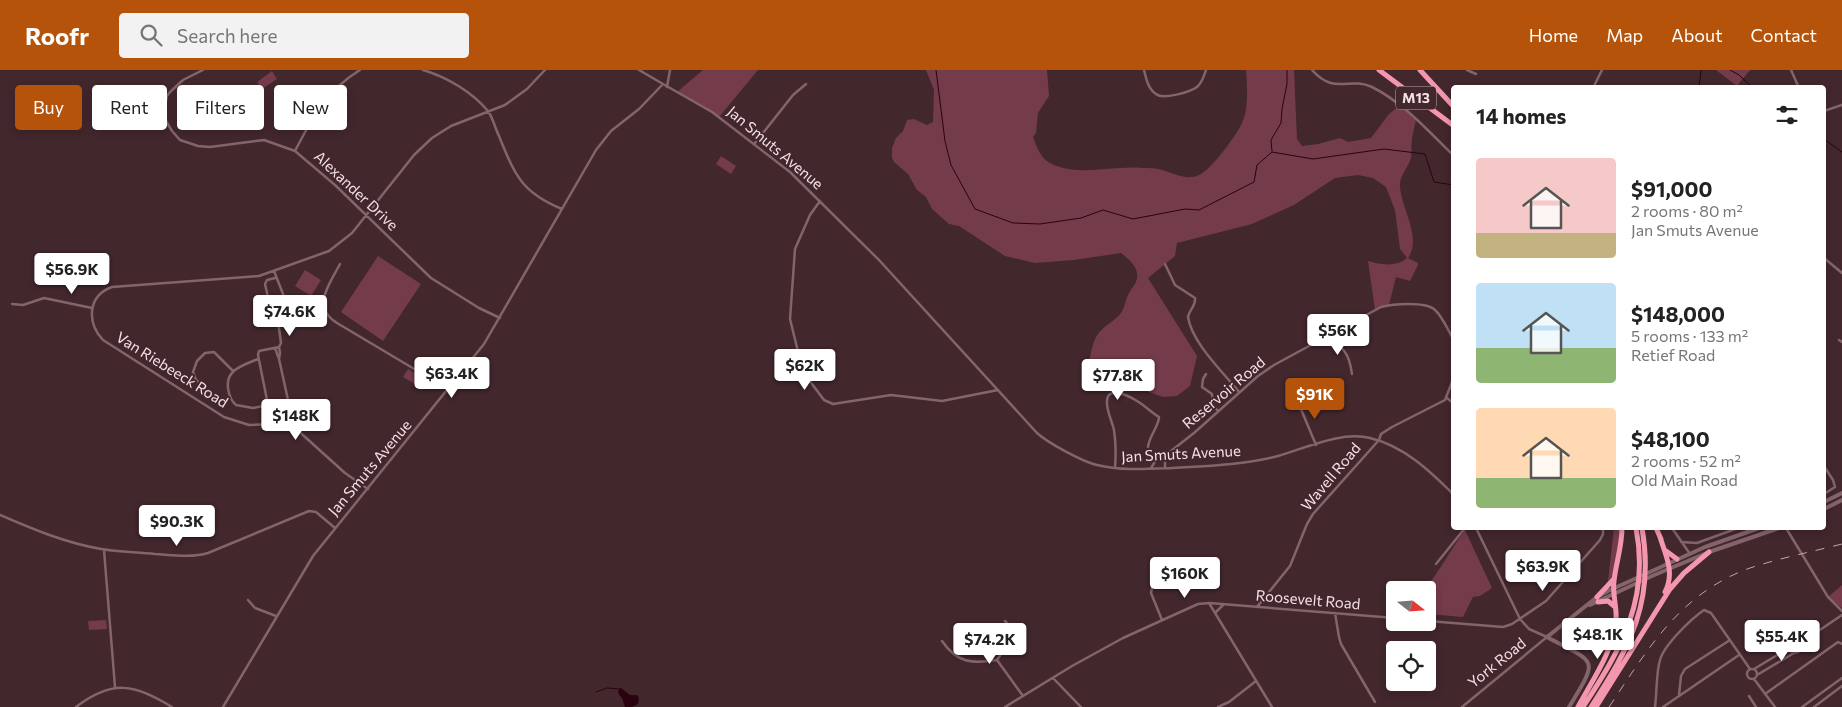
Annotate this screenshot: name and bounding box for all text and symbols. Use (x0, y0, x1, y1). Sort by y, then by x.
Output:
search box (119, 13, 469, 58)
text: Roofr (25, 21, 89, 50)
icon: search (137, 21, 165, 49)
text: Search here (177, 24, 278, 47)
text: Home (1529, 24, 1578, 46)
text: Map (1606, 24, 1643, 46)
text: About (1671, 24, 1723, 46)
text: Contact (1751, 24, 1817, 46)
chip: Buy (15, 85, 82, 130)
chip: Rent (92, 85, 167, 130)
chip: Filters (177, 85, 264, 130)
chip: New (274, 85, 347, 130)
road number: M13 (1396, 86, 1436, 110)
icon: filters (1773, 101, 1801, 129)
street label: Jan Smuts Avenue (724, 102, 827, 193)
text: 14 homes (1476, 103, 1566, 128)
street label: Alexander Drive (311, 147, 402, 234)
text: $91,000 (1631, 176, 1712, 201)
icon: home (1516, 178, 1576, 238)
text: 2 rooms · 80 m² (1631, 201, 1743, 220)
text: Jan Smuts Avenue (1631, 220, 1759, 239)
pin: $56.9K (31, 252, 113, 295)
text: $56.9K (45, 259, 99, 278)
pin: $74.6K (249, 294, 331, 337)
text: $74.6K (264, 301, 316, 320)
text: $148,000 (1631, 301, 1725, 326)
icon: home (1516, 303, 1576, 363)
pin: $56K (1308, 314, 1368, 356)
text: $56K (1318, 320, 1358, 339)
text: 5 rooms · 133 m² (1631, 326, 1748, 345)
street label: Van Riebeeck Road (113, 327, 232, 411)
text: Retief Road (1631, 345, 1715, 364)
pin: $62K (775, 348, 835, 391)
street label: Reservoir Road (1178, 352, 1268, 432)
text: $62K (785, 355, 825, 374)
pin: $63.4K (411, 356, 493, 399)
pin: $77.8K (1077, 358, 1159, 401)
text: $63.4K (425, 363, 479, 382)
text: $77.8K (1093, 365, 1143, 384)
pin: $91K (1285, 378, 1345, 420)
text: $91K (1296, 384, 1334, 403)
pin: $148K (261, 398, 331, 441)
text: $148K (272, 405, 320, 424)
street label: Jan Smuts Avenue (324, 416, 415, 519)
text: $48,100 (1631, 426, 1710, 451)
icon: home (1516, 428, 1576, 488)
street label: Wavell Road (1297, 439, 1364, 514)
street label: Jan Smuts Avenue (1121, 441, 1241, 465)
text: 2 rooms · 52 m² (1631, 451, 1741, 470)
text: Old Main Road (1631, 470, 1738, 489)
pin: $90.3K (136, 504, 218, 547)
text: $90.3K (150, 511, 204, 530)
pin: $63.9K (1502, 550, 1584, 592)
pin: $160K (1150, 556, 1220, 599)
text: $63.9K (1516, 556, 1570, 575)
text: $160K (1161, 563, 1209, 582)
north arrow (1386, 581, 1436, 631)
map controls (1386, 581, 1436, 691)
street label: Roosevelt Road (1255, 585, 1361, 613)
pin: $48.1K (1557, 618, 1639, 660)
pin: $55.4K (1741, 620, 1823, 662)
pin: $74.2K (949, 622, 1031, 665)
text: $48.1K (1573, 624, 1623, 643)
text: $55.4K (1756, 626, 1808, 645)
text: $74.2K (964, 629, 1016, 648)
street label: York Road (1464, 633, 1529, 691)
button: locate (1386, 641, 1436, 691)

